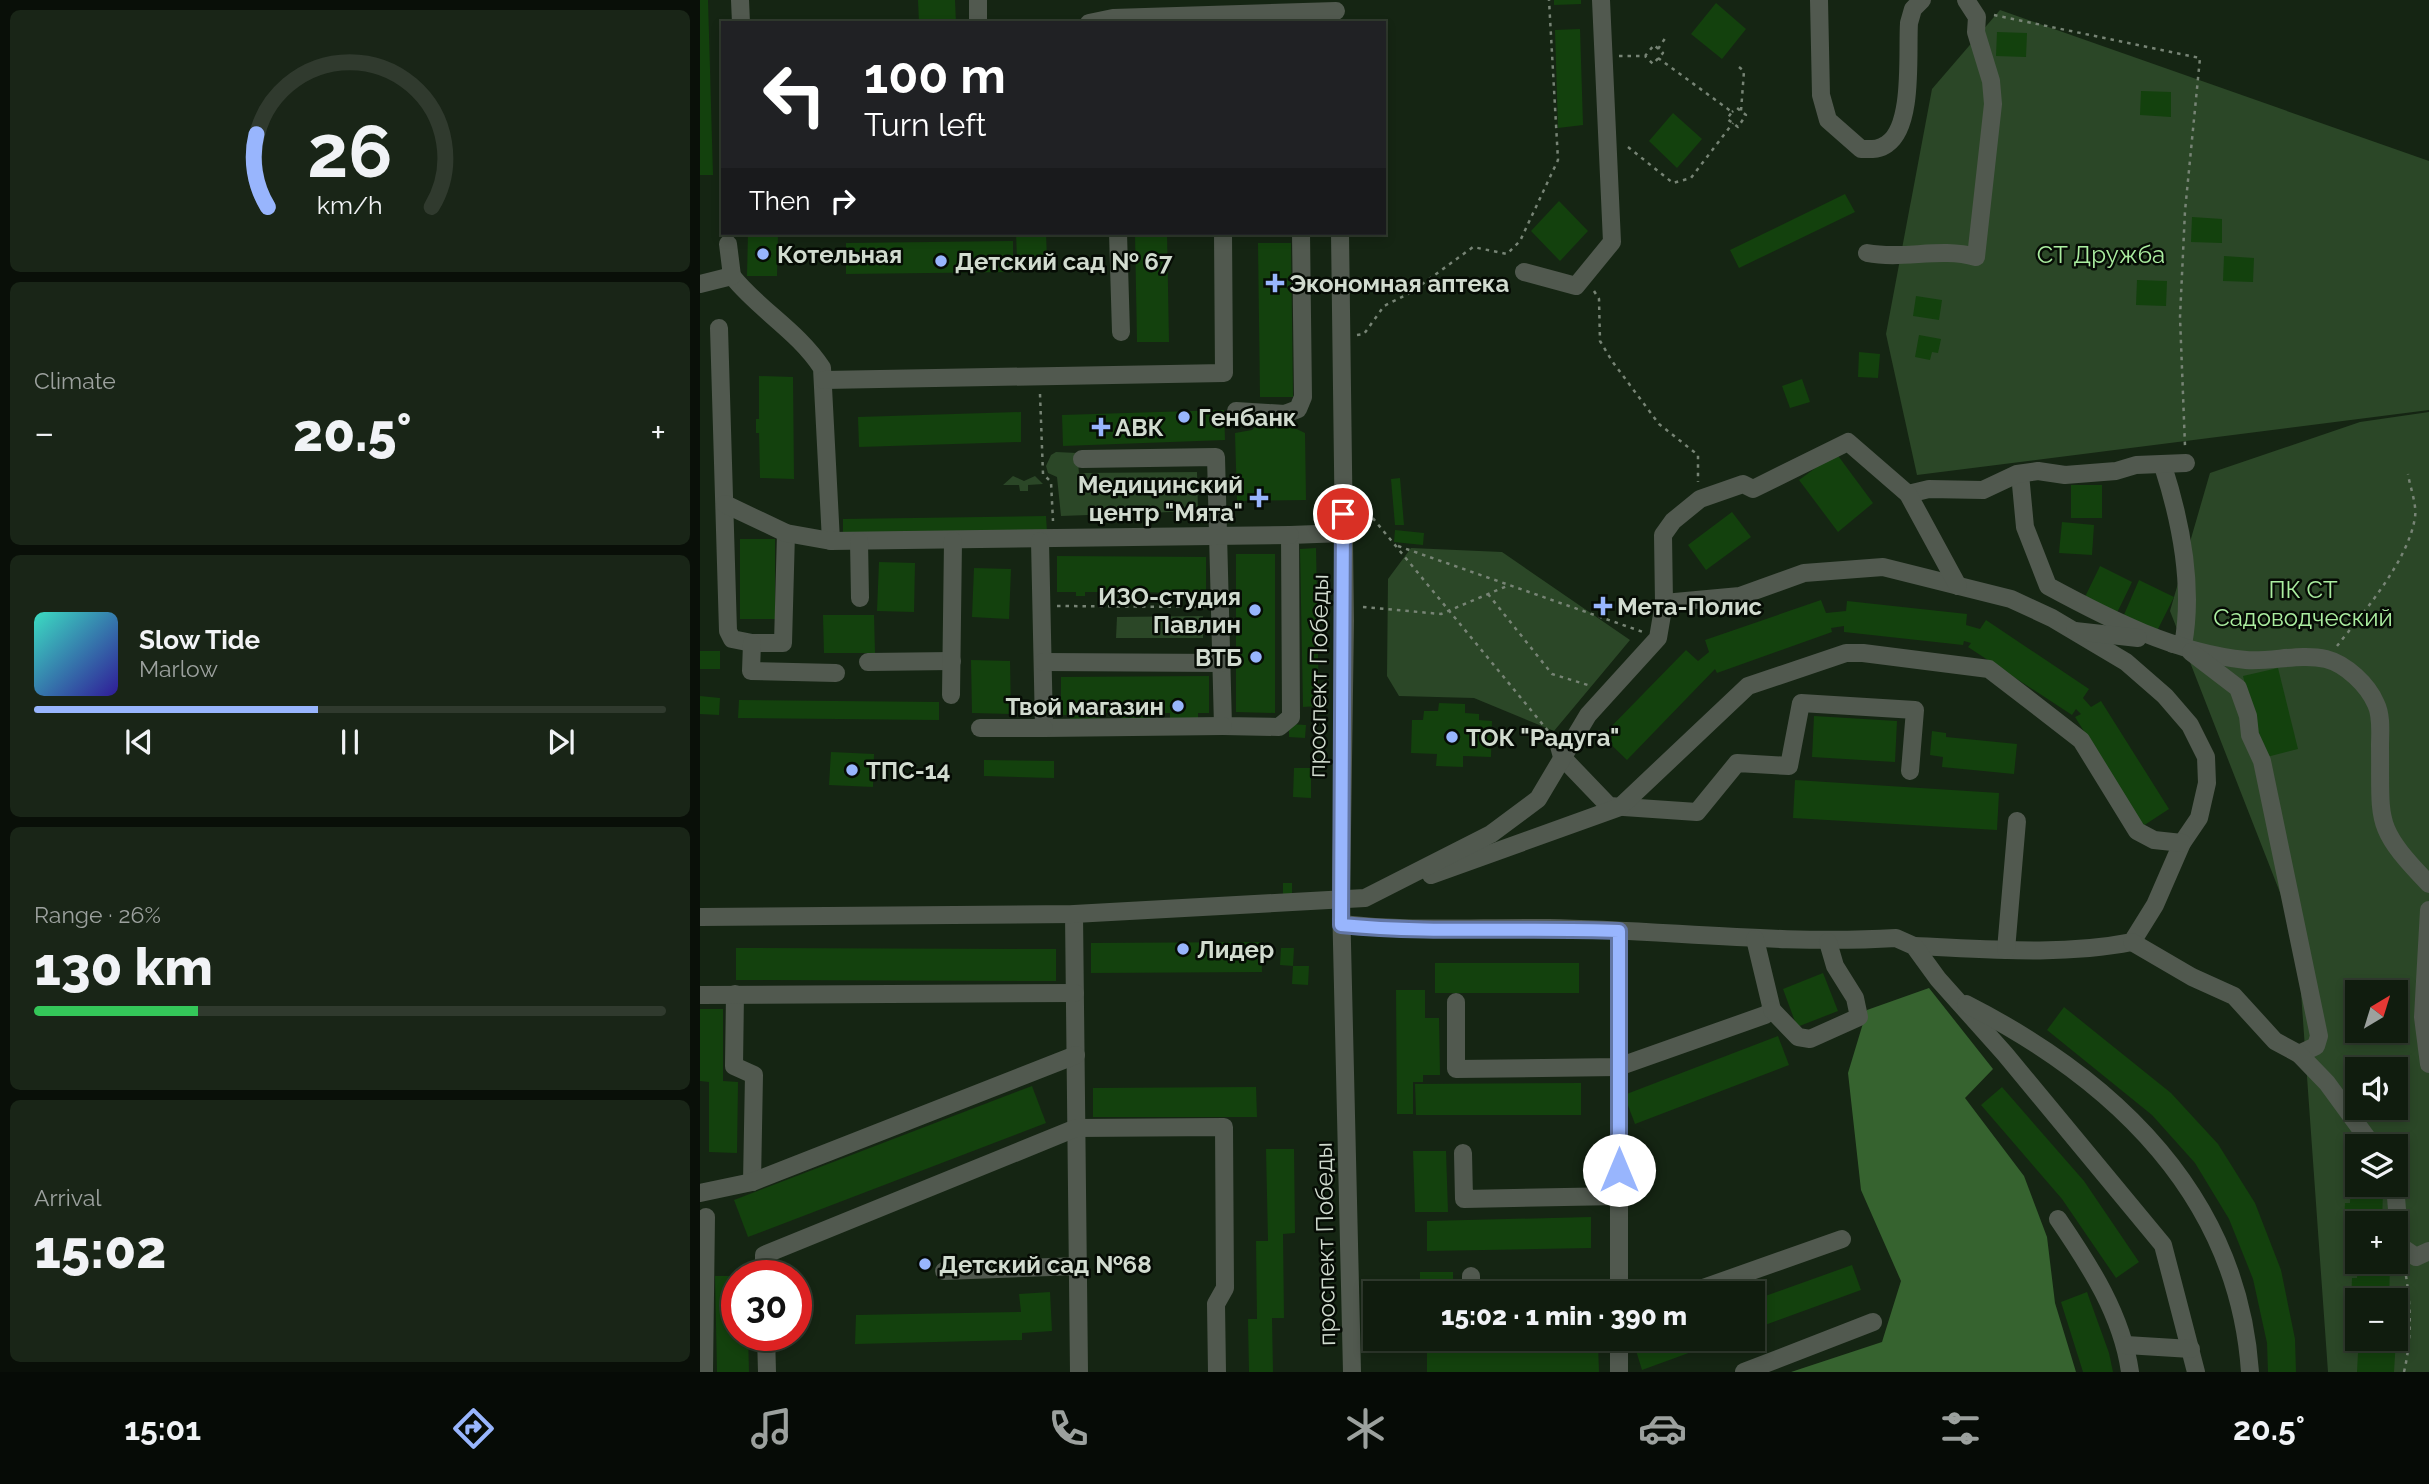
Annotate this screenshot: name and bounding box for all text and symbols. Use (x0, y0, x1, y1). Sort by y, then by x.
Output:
text: 100 m (864, 47, 1006, 104)
icon: left (749, 49, 840, 140)
text: Turn left (864, 106, 986, 143)
text: 26 (307, 110, 393, 195)
icon: right (824, 182, 862, 220)
text: Then (749, 186, 810, 216)
text: km/h (317, 190, 383, 220)
place label: Котельная (777, 240, 902, 269)
park label: СТ Дружба (2037, 240, 2165, 269)
marker: Котельная (755, 246, 771, 262)
place label: Детский сад № 67 (955, 247, 1173, 276)
marker: Детский сад № 67 (933, 253, 949, 269)
place label: Экономная аптека (1289, 269, 1509, 298)
marker: Экономная аптека (1267, 275, 1283, 291)
text: Climate (34, 367, 116, 394)
text: 20.5° (293, 402, 412, 463)
place label: Генбанк (1198, 403, 1297, 432)
marker: Генбанк (1176, 409, 1192, 425)
text: − (34, 410, 54, 455)
text: + (650, 410, 666, 455)
place label: АВК (1115, 413, 1164, 442)
marker: АВК (1093, 419, 1109, 435)
place label: Медицинский центр "Мята" (1078, 470, 1243, 527)
pin (1313, 484, 1373, 544)
marker: Медицинский центр "Мята" (1249, 488, 1269, 508)
icon: arrive (1324, 495, 1362, 533)
street label: проспект Победы (1302, 574, 1334, 778)
park label: ПК СТ Садоводческий (2213, 575, 2393, 632)
place label: ИЗО-студия Павлин (1098, 582, 1241, 639)
place label: Мета-Полис (1617, 592, 1763, 621)
marker: Мета-Полис (1595, 598, 1611, 614)
marker: ИЗО-студия Павлин (1247, 602, 1263, 618)
text: Slow Tide (139, 625, 260, 655)
place label: ВТБ (1195, 643, 1242, 672)
marker: ВТБ (1248, 649, 1264, 665)
text: Marlow (139, 655, 218, 682)
place label: Твой магазин (1005, 692, 1164, 721)
marker: Твой магазин (1170, 698, 1186, 714)
icon: previous (120, 723, 158, 761)
icon: pause (331, 723, 369, 761)
icon: next (542, 723, 580, 761)
place label: ТОК "Радуга" (1466, 723, 1619, 752)
marker: ТОК "Радуга" (1444, 729, 1460, 745)
place label: ТПС-14 (866, 756, 950, 785)
marker: ТПС-14 (844, 762, 860, 778)
text: Range · 26% (34, 901, 161, 928)
place label: Лидер (1197, 935, 1274, 964)
text: 130 km (34, 936, 213, 997)
marker: Лидер (1175, 941, 1191, 957)
north arrow (2345, 980, 2408, 1043)
map controls (2345, 980, 2408, 1351)
button: sound (2345, 1057, 2408, 1120)
position arrow (1582, 1133, 1656, 1207)
button: layers (2345, 1134, 2408, 1197)
street label: проспект Победы (1309, 1142, 1341, 1346)
text: Arrival (34, 1184, 101, 1211)
button: + (2345, 1211, 2408, 1274)
text: 15:02 (34, 1219, 166, 1280)
place label: Детский сад №68 (939, 1250, 1152, 1279)
marker: Детский сад №68 (917, 1256, 933, 1272)
speed limit sign: 30 (721, 1260, 812, 1351)
button: − (2345, 1288, 2408, 1351)
text: 15:02 · 1 min · 390 m (1441, 1301, 1687, 1331)
icon: directions (449, 1404, 498, 1453)
icon: music (747, 1404, 796, 1453)
icon: phone (1044, 1404, 1093, 1453)
icon: climate (1341, 1404, 1390, 1453)
icon: car (1638, 1404, 1687, 1453)
icon: filters (1936, 1404, 1985, 1453)
text: 15:01 (124, 1410, 201, 1447)
text: 20.5° (2233, 1410, 2305, 1447)

